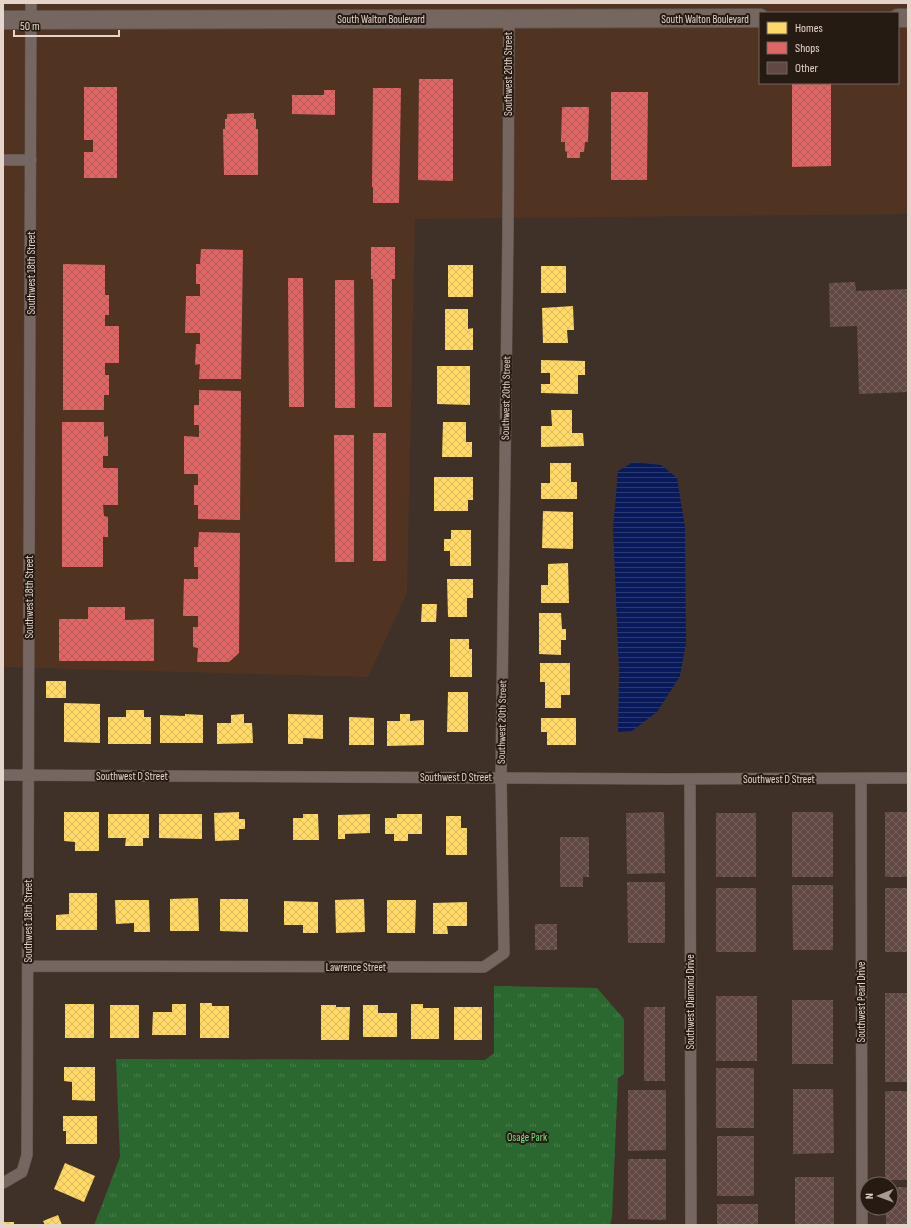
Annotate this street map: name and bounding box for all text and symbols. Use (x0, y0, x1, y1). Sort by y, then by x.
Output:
scale bar (14, 12, 119, 38)
legend (759, 12, 899, 84)
street label: South Walton Boulevard (337, 13, 425, 26)
street label: South Walton Boulevard (661, 13, 749, 26)
text: 50 m (20, 19, 40, 34)
text: Homes (795, 21, 823, 36)
street label: Southwest 20th Street (502, 31, 515, 116)
text: Shops (795, 41, 820, 56)
text: Other (795, 61, 819, 76)
street label: Southwest 18th Street (25, 231, 38, 315)
street label: Southwest 20th Street (499, 355, 513, 440)
street label: Southwest 18th Street (23, 555, 36, 639)
street label: Southwest 20th Street (495, 679, 509, 764)
street label: Southwest D Street (96, 770, 169, 783)
street label: Southwest D Street (420, 771, 493, 784)
street label: Southwest D Street (743, 773, 816, 786)
street label: Southwest 18th Street (22, 879, 35, 963)
street label: Southwest Diamond Drive (684, 954, 697, 1050)
street label: Lawrence Street (326, 961, 387, 974)
street label: Southwest Pearl Drive (855, 962, 868, 1043)
park label: Osage Park (507, 1131, 548, 1144)
north arrow (859, 1176, 899, 1216)
text: N (863, 1193, 876, 1199)

